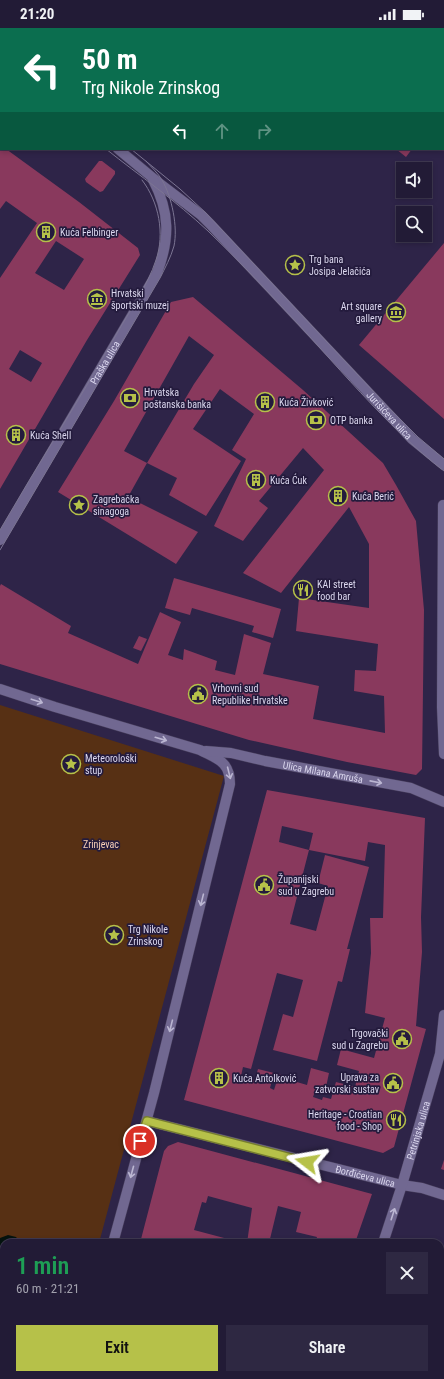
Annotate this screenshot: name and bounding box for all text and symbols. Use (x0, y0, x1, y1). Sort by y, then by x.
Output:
text: 21:20 (20, 5, 54, 23)
text: 50 m (82, 43, 138, 76)
icon: left (16, 44, 68, 96)
text: Trg Nikole Zrinskog (82, 77, 220, 98)
icon: left (169, 120, 191, 142)
icon: ahead (211, 120, 233, 142)
icon: right (253, 120, 275, 142)
map controls (396, 162, 432, 242)
button: sound (396, 162, 432, 198)
button: search (396, 206, 432, 242)
building icon: Kuća Felbinger (35, 221, 57, 243)
place label: Kuća Felbinger (60, 227, 118, 238)
place icon: Trg bana Josipa Jelačića (284, 254, 306, 276)
place label: Trg bana Josipa Jelačića (309, 254, 371, 277)
museum icon: Hrvatski športski muzej (86, 288, 108, 310)
place label: Hrvatski športski muzej (111, 288, 169, 311)
place label: Art square gallery (341, 301, 382, 324)
museum icon: Art square gallery (385, 301, 407, 323)
street label: Praška ulica (87, 339, 121, 386)
bank icon: Hrvatska poštanska banka (119, 387, 141, 409)
place label: Hrvatska poštanska banka (144, 387, 211, 410)
street label: Jurišićeva ulica (365, 389, 415, 441)
building icon: Kuća Živković (254, 391, 276, 413)
place label: Kuća Živković (279, 396, 334, 408)
bank icon: OTP banka (305, 409, 327, 431)
place label: OTP banka (330, 415, 373, 426)
building icon: Kuća Shell (5, 424, 27, 446)
place label: Kuća Shell (30, 430, 71, 441)
building icon: Kuća Ćuk (245, 469, 267, 491)
place label: Kuća Ćuk (270, 473, 307, 486)
building icon: Kuća Berić (327, 485, 349, 507)
place label: Kuća Berić (352, 491, 394, 502)
place icon: Zagrebačka sinagoga (68, 494, 90, 516)
place label: Zagrebačka sinagoga (93, 494, 139, 517)
restaurant icon: KAI street food bar (292, 579, 314, 601)
place label: KAI street food bar (317, 579, 356, 602)
public building icon: Vrhovni sud Republike Hrvatske (187, 683, 209, 705)
place label: Vrhovni sud Republike Hrvatske (212, 683, 288, 706)
one-way arrow (30, 698, 43, 705)
one-way arrow (155, 736, 168, 743)
place icon: Meteorološki stup (60, 753, 82, 775)
place label: Meteorološki stup (85, 753, 137, 776)
street label: Ulica Milana Amruša (282, 759, 364, 785)
one-way arrow (225, 767, 233, 780)
one-way arrow (369, 778, 382, 786)
park label: Zrinjevac (83, 839, 119, 850)
place label: Županijski sud u Zagrebu (278, 873, 334, 897)
public building icon: Županijski sud u Zagrebu (253, 874, 275, 896)
one-way arrow (198, 893, 205, 906)
place icon: Trg Nikole Zrinskog (103, 924, 125, 946)
place label: Trg Nikole Zrinskog (128, 924, 168, 947)
one-way arrow (167, 1019, 174, 1032)
place label: Trgovački sud u Zagrebu (332, 1028, 388, 1051)
public building icon: Trgovački sud u Zagrebu (391, 1028, 413, 1050)
building icon: Kuća Antolković (208, 1067, 230, 1089)
place label: Uprava za zatvorski sustav (315, 1072, 380, 1095)
public building icon: Uprava za zatvorski sustav (382, 1072, 404, 1094)
place label: Kuća Antolković (233, 1073, 297, 1084)
street label: Petrinjska ulica (404, 1099, 432, 1161)
place label: Heritage - Croatian food - Shop (308, 1109, 382, 1132)
restaurant icon: Heritage - Croatian food - Shop (385, 1109, 407, 1131)
pin (123, 1124, 157, 1158)
icon: arrive (129, 1130, 151, 1152)
position arrow (286, 1141, 328, 1183)
street label: Đorđićeva ulica (334, 1163, 396, 1189)
one-way arrow (128, 1165, 135, 1178)
one-way arrow (389, 1208, 397, 1220)
text: 1 min (16, 1252, 69, 1280)
button: close (386, 1252, 428, 1294)
text: 60 m · 21:21 (16, 1281, 79, 1296)
button: Exit (16, 1325, 218, 1371)
button: Share (226, 1325, 428, 1371)

